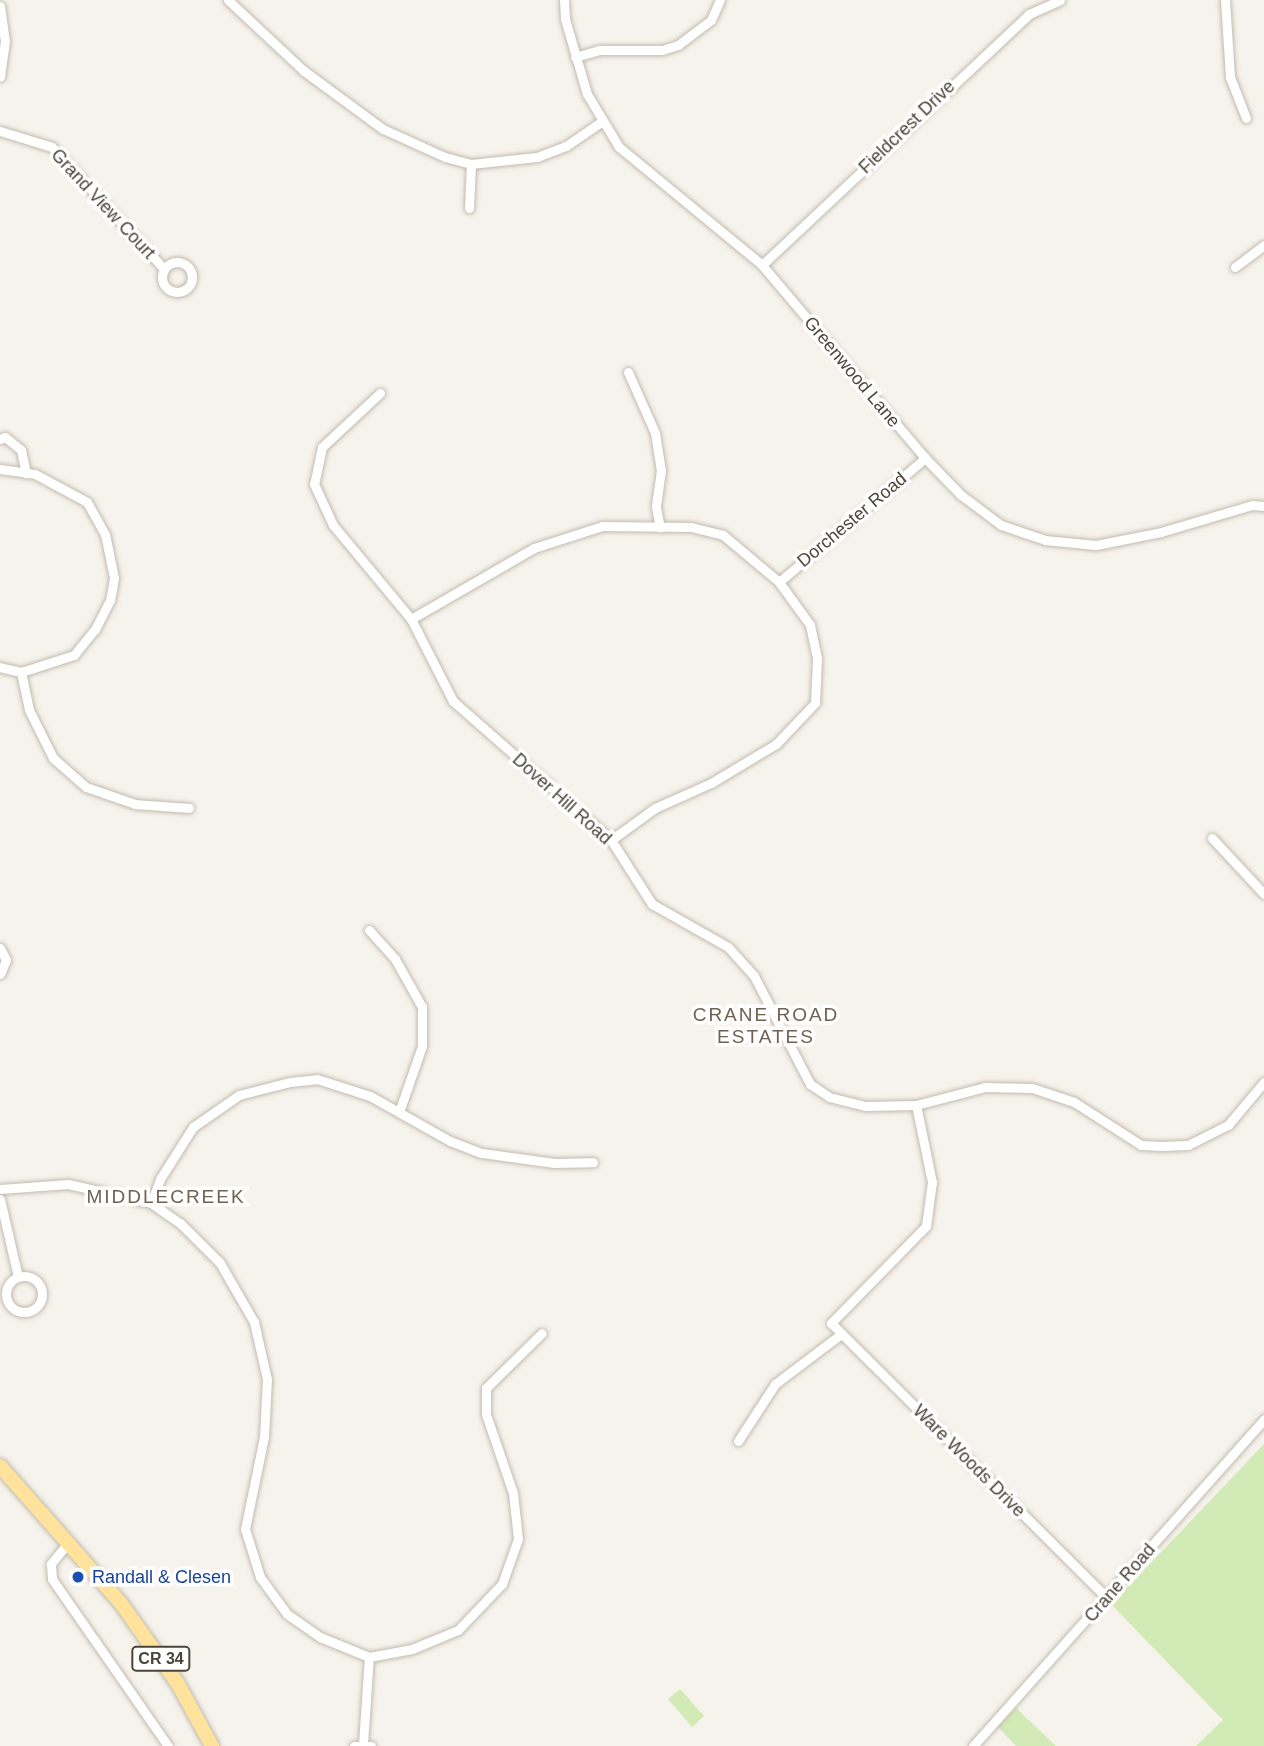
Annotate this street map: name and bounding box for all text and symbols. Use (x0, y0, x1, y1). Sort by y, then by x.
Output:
street label: Fieldcrest Drive (855, 76, 959, 178)
street label: Grand View Court (46, 144, 160, 264)
street label: Greenwood Lane (799, 312, 905, 432)
street label: Dorchester Road (793, 468, 911, 572)
street label: Dover Hill Road (508, 749, 616, 849)
district label: CRANE ROAD ESTATES (694, 1004, 838, 1048)
district label: MIDDLECREEK (88, 1186, 244, 1208)
street label: Ware Woods Drive (908, 1400, 1030, 1522)
street label: Crane Road (1080, 1539, 1160, 1627)
place label: Randall & Clesen (92, 1566, 231, 1588)
marker: Randall & Clesen (70, 1569, 86, 1585)
road number: CR 34 (131, 1646, 191, 1672)

